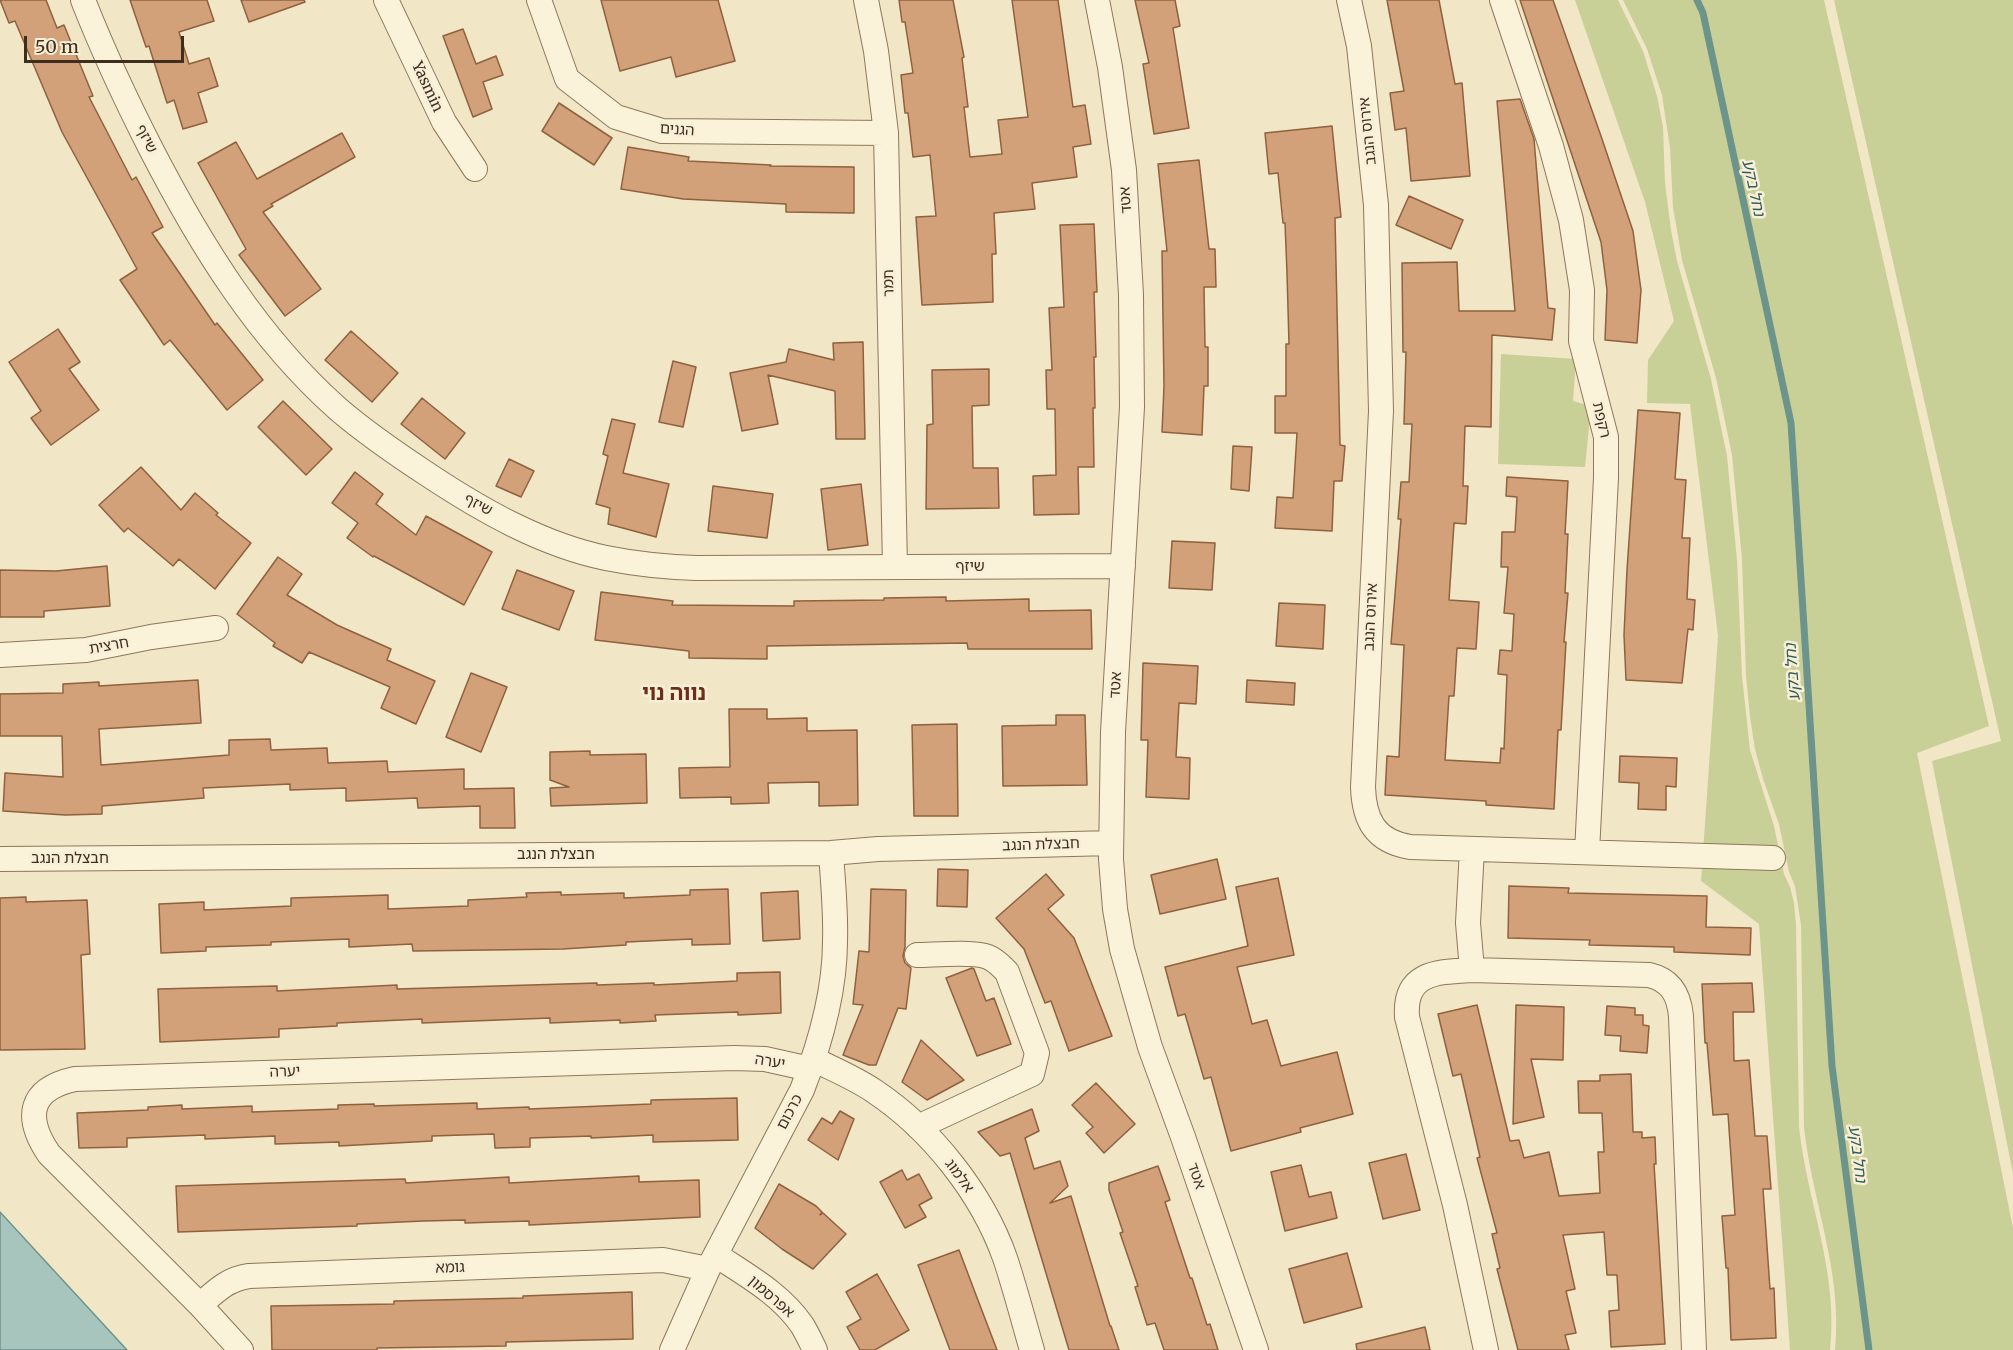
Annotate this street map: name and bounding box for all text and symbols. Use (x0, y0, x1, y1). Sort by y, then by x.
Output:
scale bar (27, 24, 188, 62)
text: 50 m (35, 35, 79, 58)
street label: Yasmin (407, 59, 447, 115)
street label: אירוס הנגב (1355, 96, 1381, 166)
street label: הגנים (659, 120, 695, 140)
street label: שיזף (131, 122, 161, 156)
water label: נחל בקע (1738, 158, 1768, 218)
street label: אטד (1116, 186, 1136, 214)
street label: תמר (880, 269, 898, 297)
street label: רקפת (1588, 400, 1614, 440)
street label: שיזף (461, 490, 495, 520)
street label: שיזף (955, 558, 985, 576)
street label: אירוס הנגב (1360, 583, 1382, 651)
street label: חרצית (88, 634, 130, 658)
water label: נחל בקע (1781, 643, 1805, 701)
street label: אטד (1106, 671, 1126, 699)
district label: נווה נוי (642, 681, 706, 707)
street label: חבצלת הנגב (1002, 835, 1080, 855)
street label: חבצלת הנגב (517, 846, 595, 864)
street label: חבצלת הנגב (31, 850, 109, 868)
street label: יערה (753, 1051, 787, 1073)
street label: יערה (269, 1062, 301, 1082)
street label: כרכום (773, 1091, 807, 1133)
water label: נחל בקע (1844, 1124, 1870, 1184)
street label: אלמוג (941, 1156, 977, 1196)
street label: אטד (1183, 1160, 1209, 1192)
street label: גומא (435, 1258, 465, 1278)
street label: אפרסמון (744, 1272, 798, 1322)

